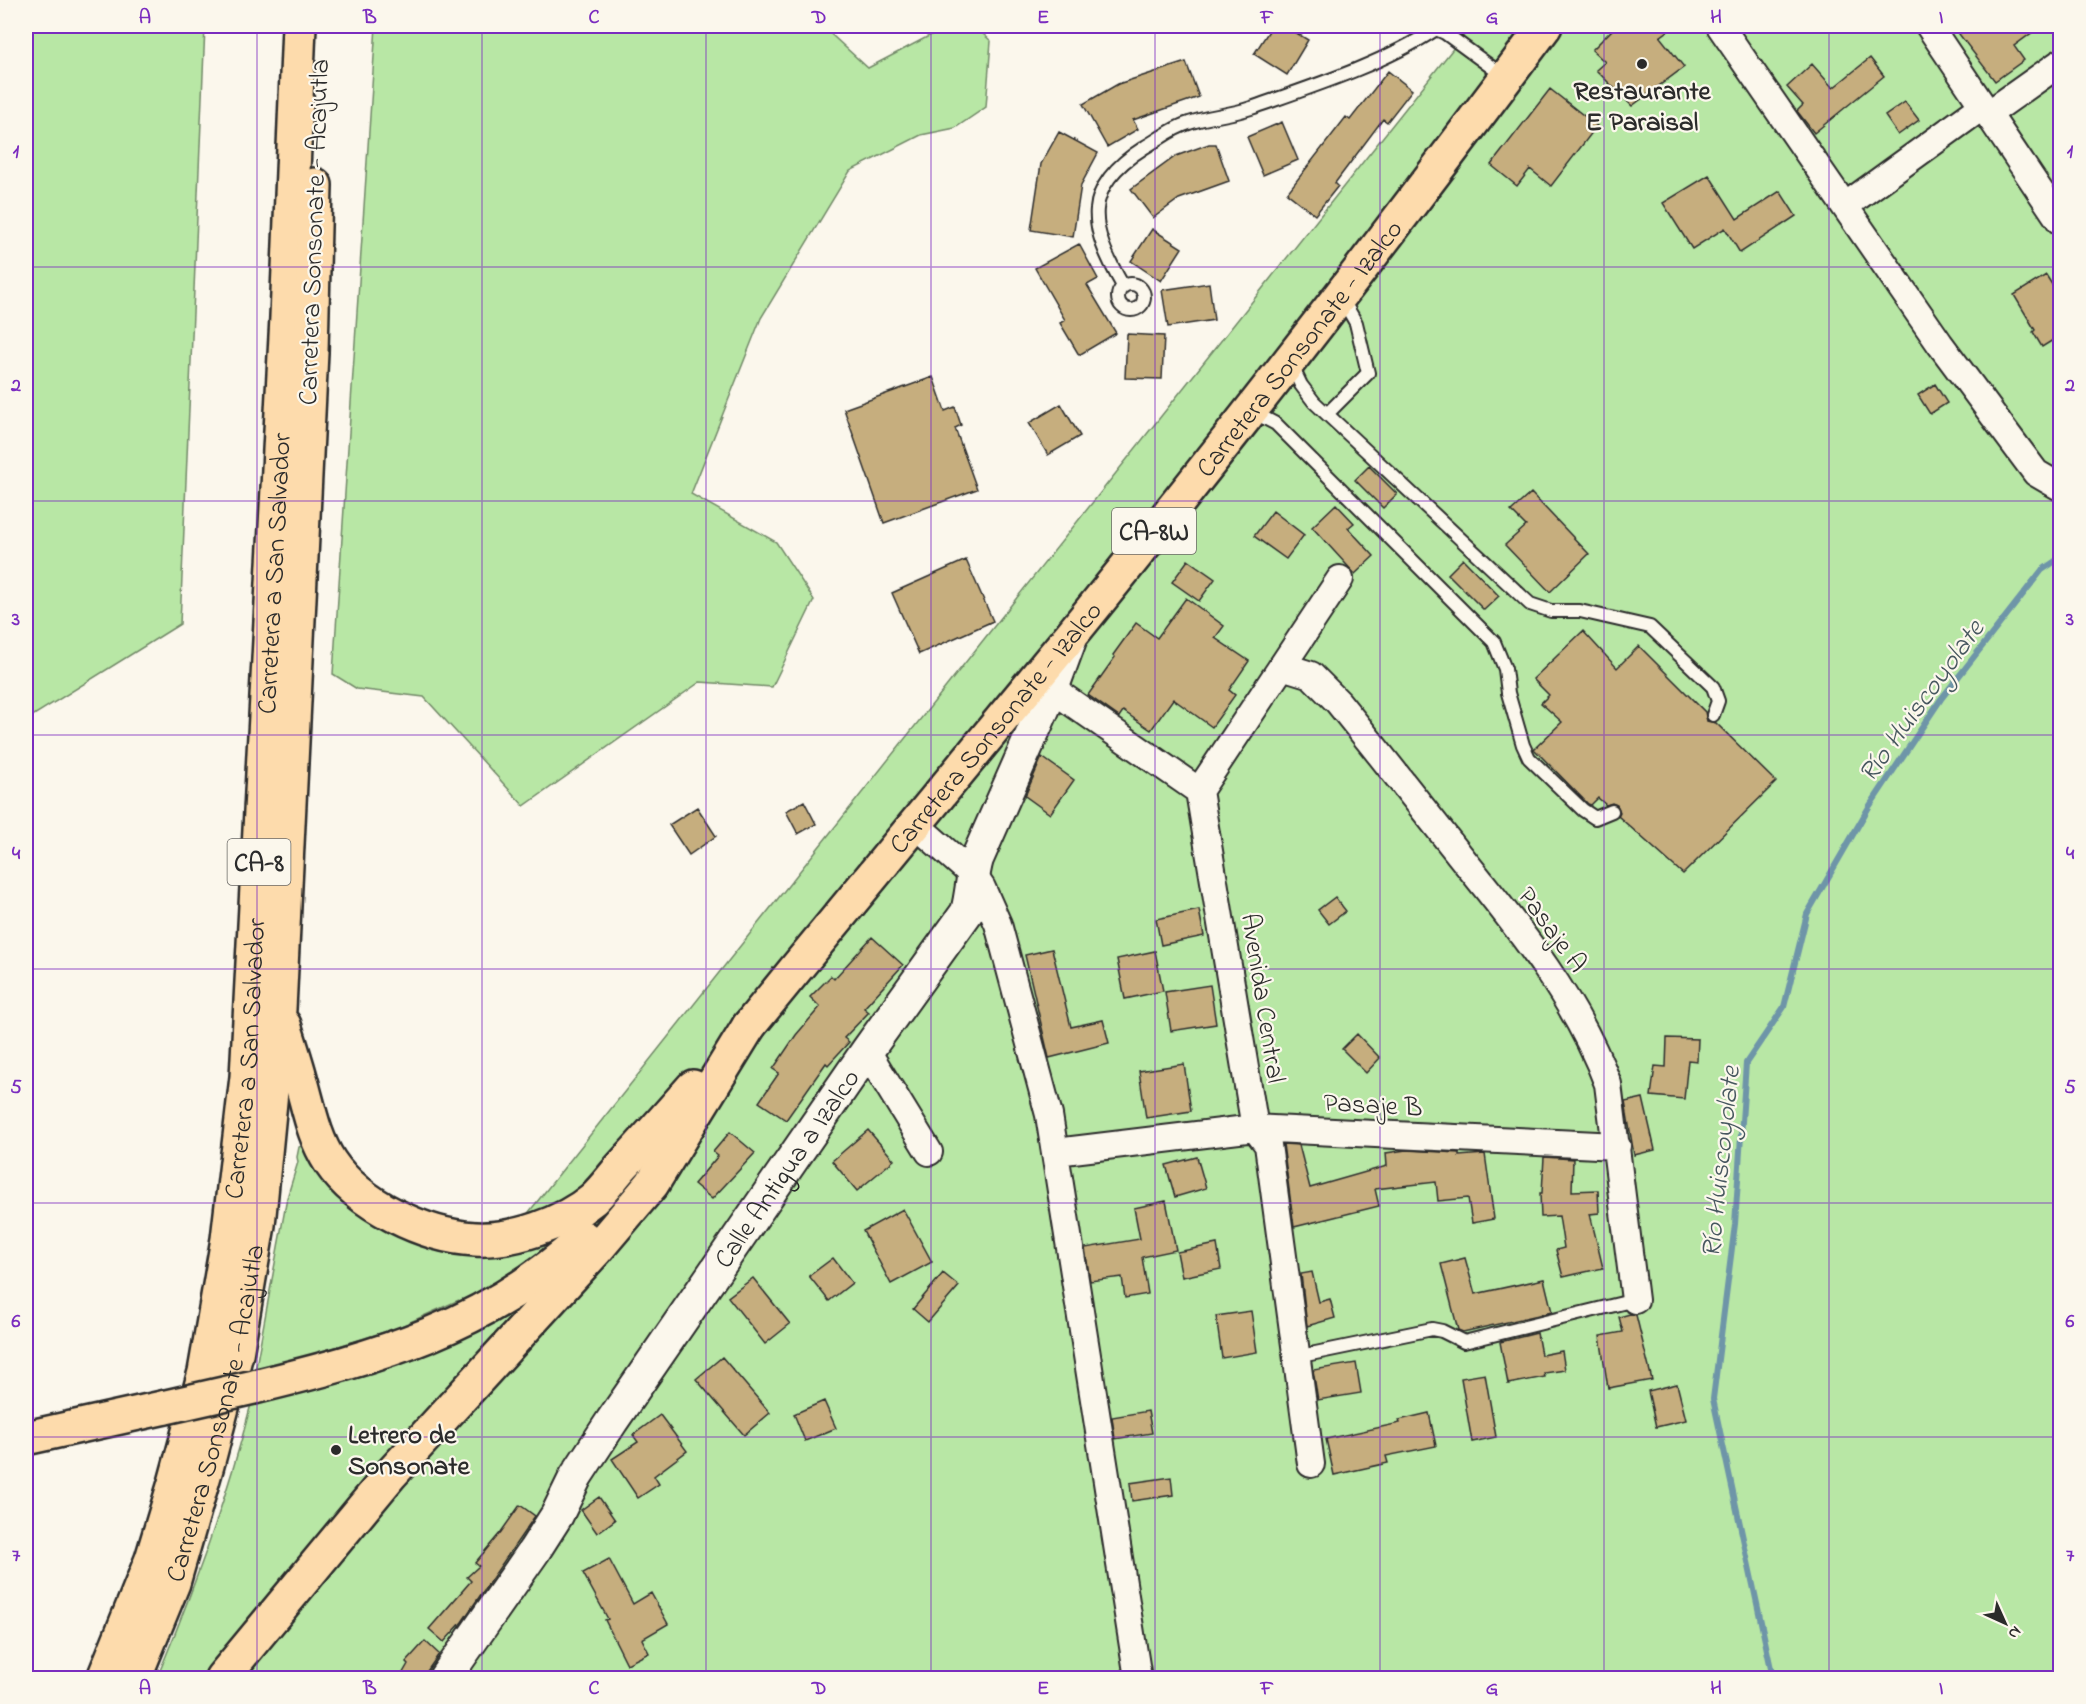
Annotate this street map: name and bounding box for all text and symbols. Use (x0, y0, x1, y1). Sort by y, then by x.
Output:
text: A (139, 4, 151, 33)
text: B (362, 4, 377, 33)
text: C (589, 4, 600, 33)
text: D (811, 4, 826, 33)
text: E (1037, 4, 1049, 33)
text: F (1260, 4, 1274, 33)
text: G (1486, 4, 1499, 33)
text: H (1710, 4, 1722, 33)
text: I (1939, 4, 1944, 33)
marker: Restaurante E Paraisal (1635, 57, 1649, 71)
street label: Carretera Sonsonate - Acajutla (290, 58, 341, 406)
place label: Restaurante E Paraisal (1573, 73, 1712, 143)
text: 1 (13, 138, 20, 167)
text: 1 (2067, 138, 2074, 167)
street label: Carretera Sonsonate - Izalco (1188, 212, 1414, 487)
text: 2 (10, 372, 21, 401)
text: 2 (2064, 372, 2075, 401)
street label: Carretera a San Salvador (249, 431, 303, 715)
road number: CA-8W (1112, 508, 1196, 554)
street label: Carretera Sonsonate - Izalco (881, 594, 1113, 864)
text: 3 (11, 606, 20, 635)
text: 3 (2065, 606, 2074, 635)
water label: Río Huiscoyolate (1850, 611, 1997, 792)
road number: CA-8 (228, 839, 290, 885)
text: 4 (12, 840, 21, 869)
text: 4 (2066, 840, 2075, 869)
street label: Pasaje A (1506, 879, 1595, 981)
street label: Avenida Central (1229, 911, 1294, 1086)
street label: Carretera a San Salvador (216, 917, 277, 1201)
street label: Calle Antigua a Izalco (706, 1062, 871, 1277)
water label: Río Huiscoyolate (1692, 1063, 1753, 1260)
text: 5 (10, 1074, 22, 1103)
text: 5 (2064, 1074, 2076, 1103)
street label: Pasaje B (1322, 1084, 1423, 1129)
street label: Carretera Sonsonate - Acajutla (157, 1242, 276, 1587)
text: 6 (12, 1308, 21, 1337)
text: 6 (2066, 1308, 2075, 1337)
place label: Letrero de Sonsonate (348, 1417, 470, 1487)
marker: Letrero de Sonsonate (329, 1443, 343, 1457)
text: 7 (12, 1542, 21, 1571)
text: 7 (2066, 1542, 2075, 1571)
north arrow (1975, 1593, 2035, 1653)
text: N (2002, 1620, 2027, 1645)
text: A (139, 1675, 151, 1704)
text: B (362, 1675, 377, 1704)
text: C (589, 1675, 600, 1704)
text: D (811, 1675, 826, 1704)
text: E (1037, 1675, 1049, 1704)
text: F (1260, 1675, 1274, 1704)
text: G (1486, 1675, 1499, 1704)
text: H (1710, 1675, 1722, 1704)
text: I (1939, 1675, 1944, 1704)

